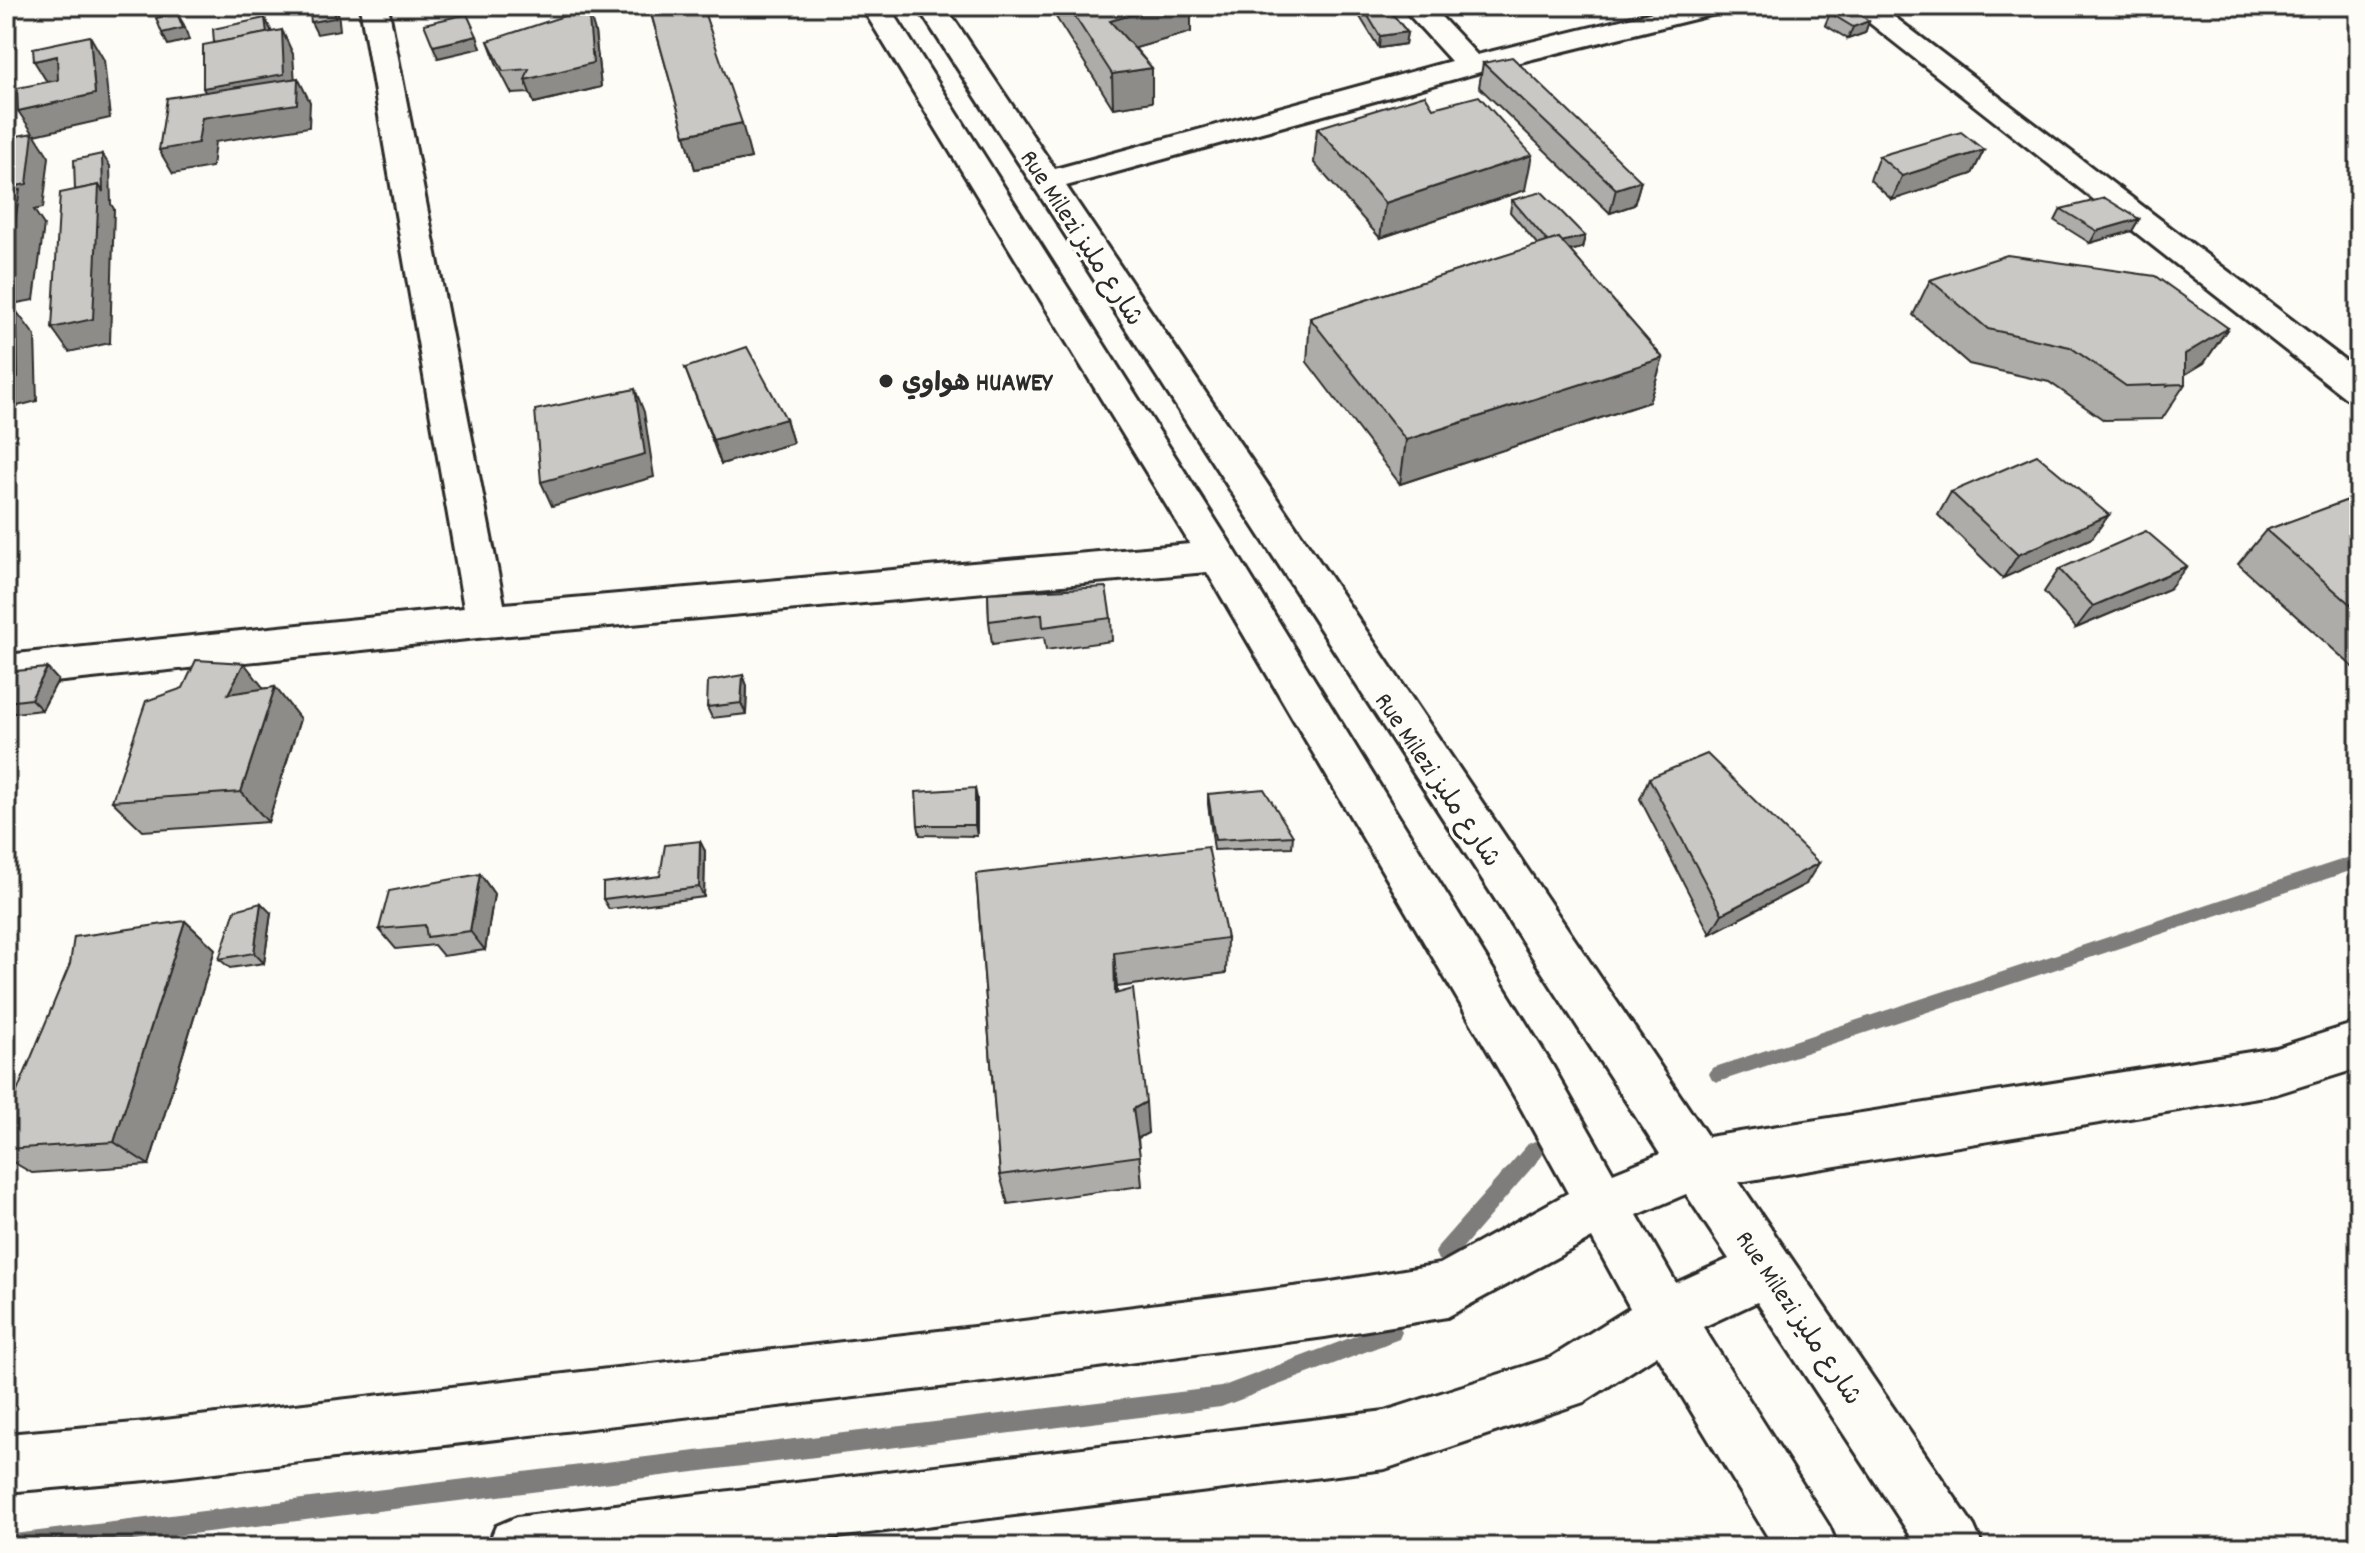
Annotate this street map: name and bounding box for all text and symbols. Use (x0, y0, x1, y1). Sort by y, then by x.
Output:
street label: Rue Milezi شارع مليز (1009, 143, 1151, 334)
place label: هواوي HUAWEY (902, 366, 1053, 403)
marker: هواوي HUAWEY (877, 372, 895, 390)
street label: Rue Milezi شارع مليز (1364, 686, 1508, 876)
street label: Rue Milezi شارع مليز (1725, 1224, 1869, 1414)

